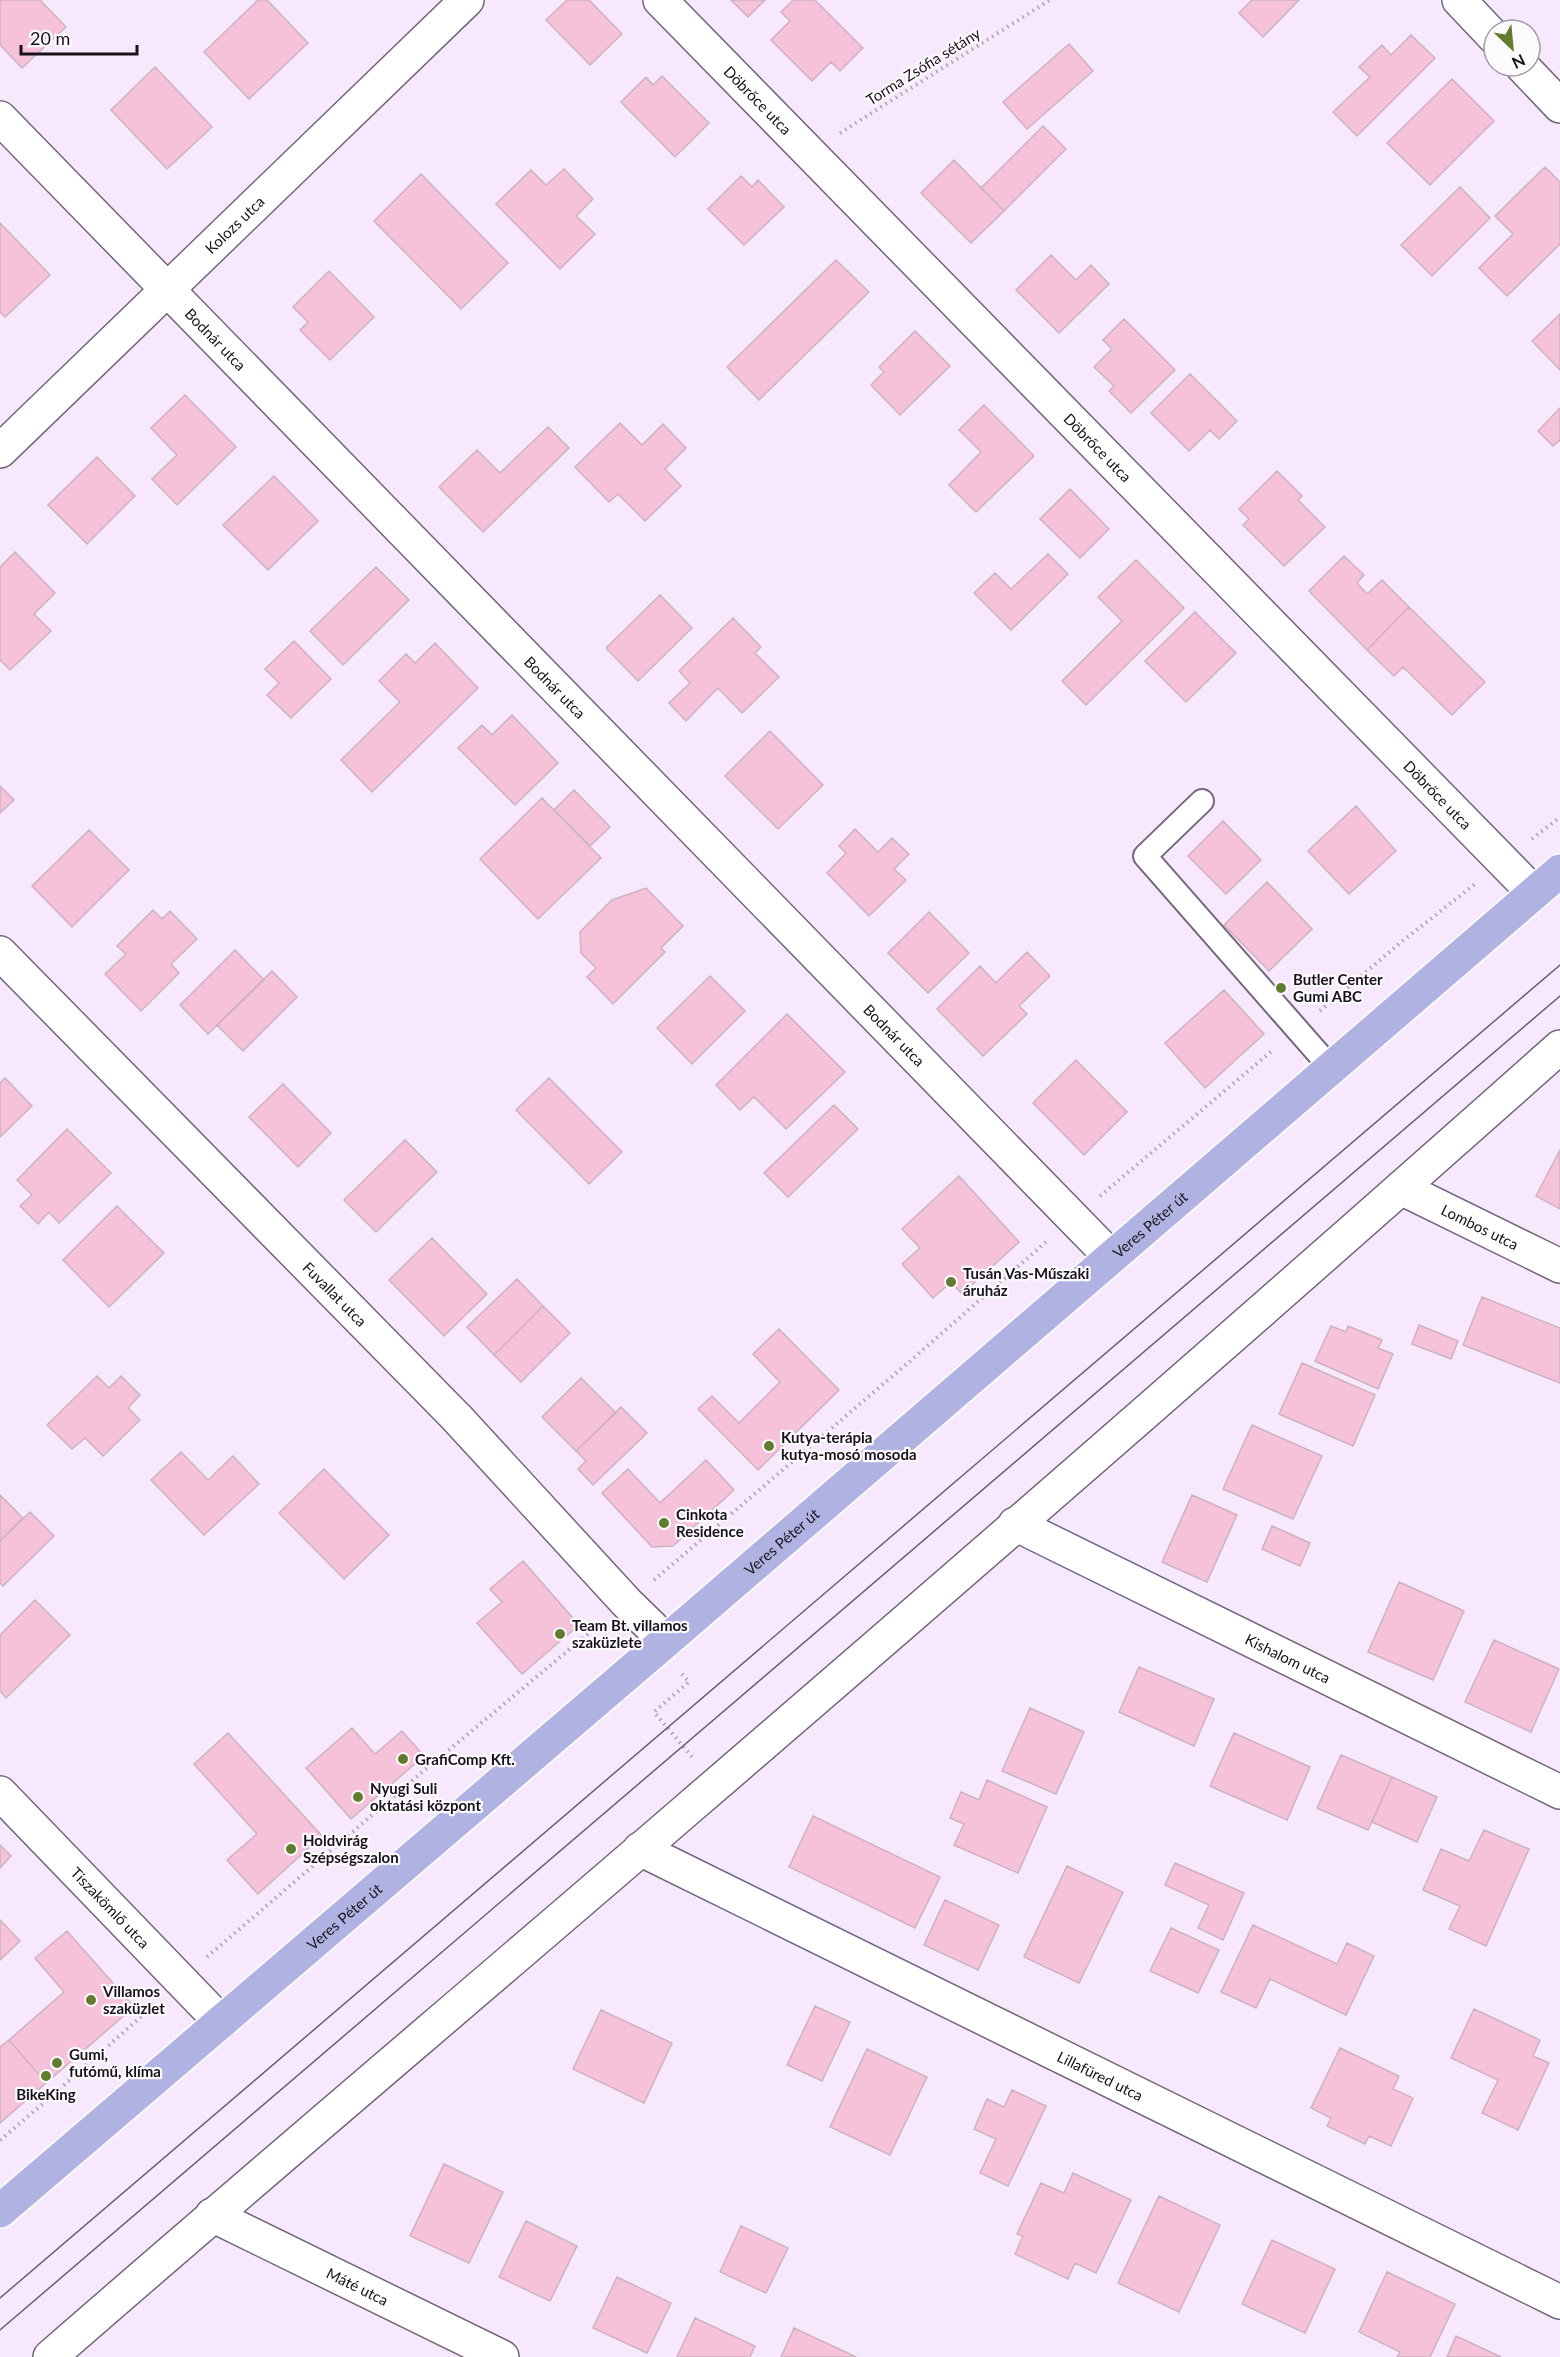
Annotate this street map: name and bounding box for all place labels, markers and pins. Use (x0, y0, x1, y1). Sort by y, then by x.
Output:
place label: Butler Center Gumi ABC (1293, 970, 1383, 1005)
marker: Butler Center Gumi ABC (1274, 981, 1288, 995)
place label: Tusán Vas-Műszaki áruház (963, 1264, 1089, 1299)
marker: Tusán Vas-Műszaki áruház (944, 1275, 958, 1289)
place label: Kutya-terápia kutya-mosó mosoda (781, 1428, 917, 1463)
marker: Kutya-terápia kutya-mosó mosoda (762, 1439, 776, 1453)
place label: Cinkota Residence (676, 1505, 744, 1540)
marker: Cinkota Residence (657, 1516, 671, 1530)
place label: Team Bt. villamos szaküzlete (572, 1616, 688, 1651)
marker: Team Bt. villamos szaküzlete (553, 1627, 567, 1641)
place label: GrafiComp Kft. (415, 1750, 515, 1768)
marker: GrafiComp Kft. (396, 1752, 410, 1766)
place label: Nyugi Suli oktatási központ (370, 1779, 481, 1814)
marker: Nyugi Suli oktatási központ (351, 1790, 365, 1804)
place label: Holdvirág Szépségszalon (303, 1831, 399, 1866)
marker: Holdvirág Szépségszalon (284, 1842, 298, 1856)
place label: Villamos szaküzlet (102, 1982, 165, 2017)
marker: Villamos szaküzlet (84, 1993, 98, 2007)
place label: Gumi, futómű, klíma (69, 2045, 161, 2080)
marker: Gumi, futómű, klíma (50, 2056, 64, 2070)
marker: BikeKing (39, 2069, 53, 2083)
place label: BikeKing (16, 2085, 76, 2103)

